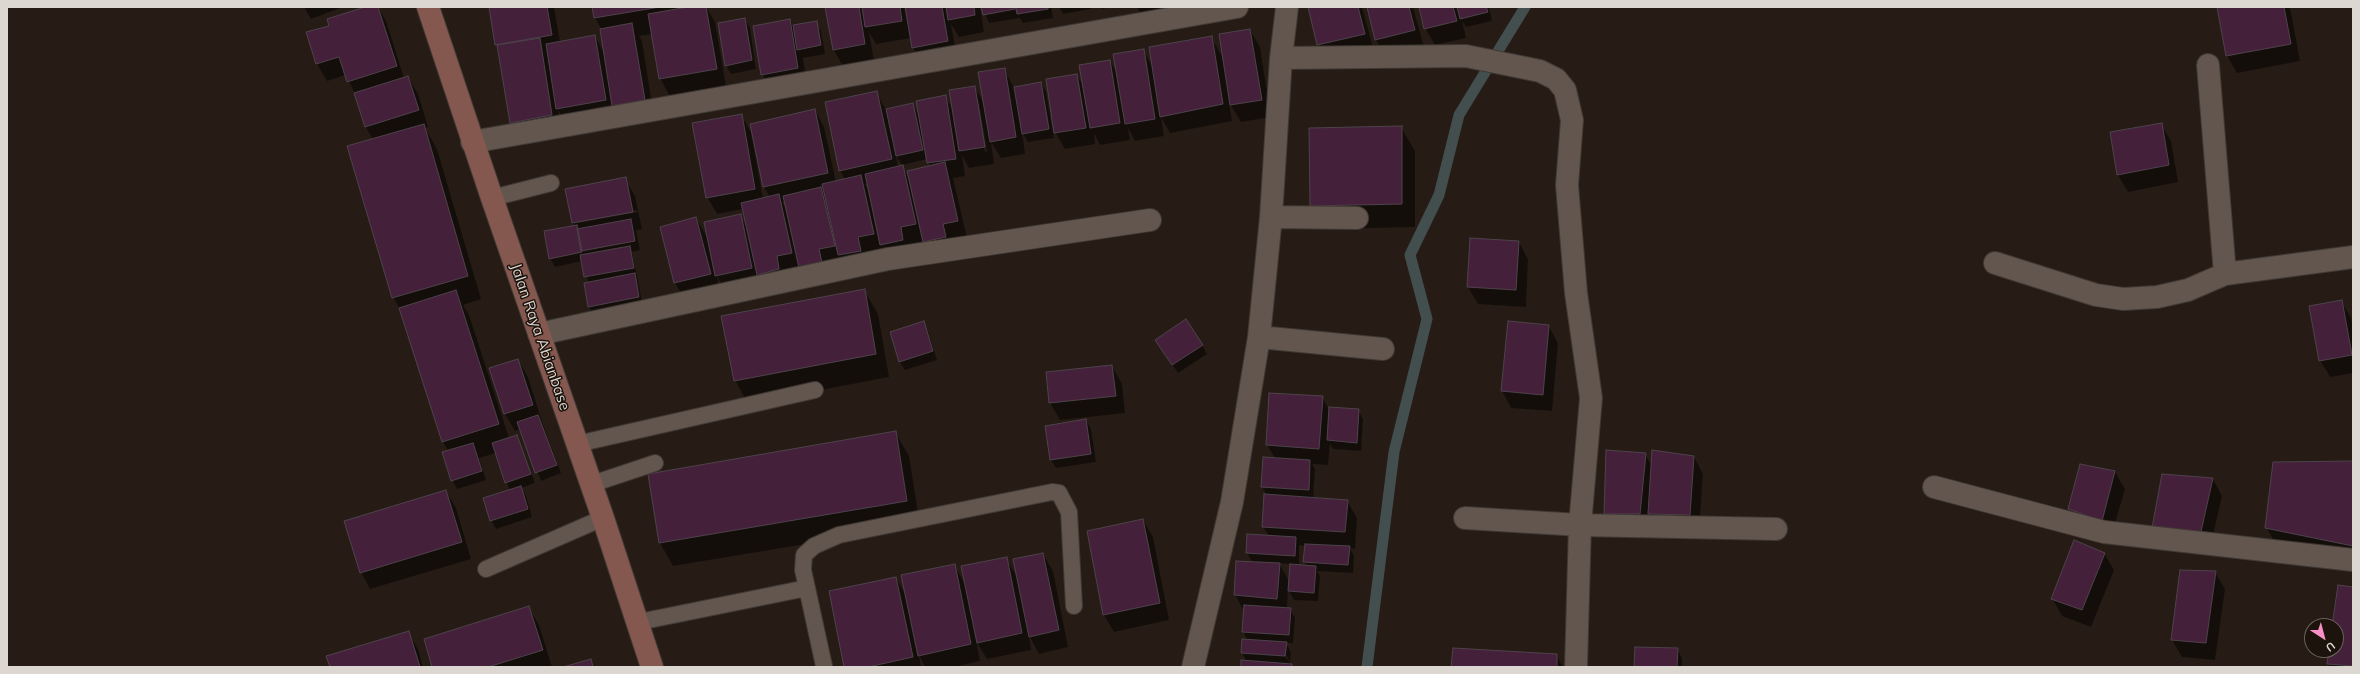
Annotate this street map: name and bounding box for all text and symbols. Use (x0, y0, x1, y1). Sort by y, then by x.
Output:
street label: Jalan Raya Abianbase (506, 261, 574, 413)
north arrow (2304, 618, 2344, 658)
text: U (2323, 639, 2338, 655)

